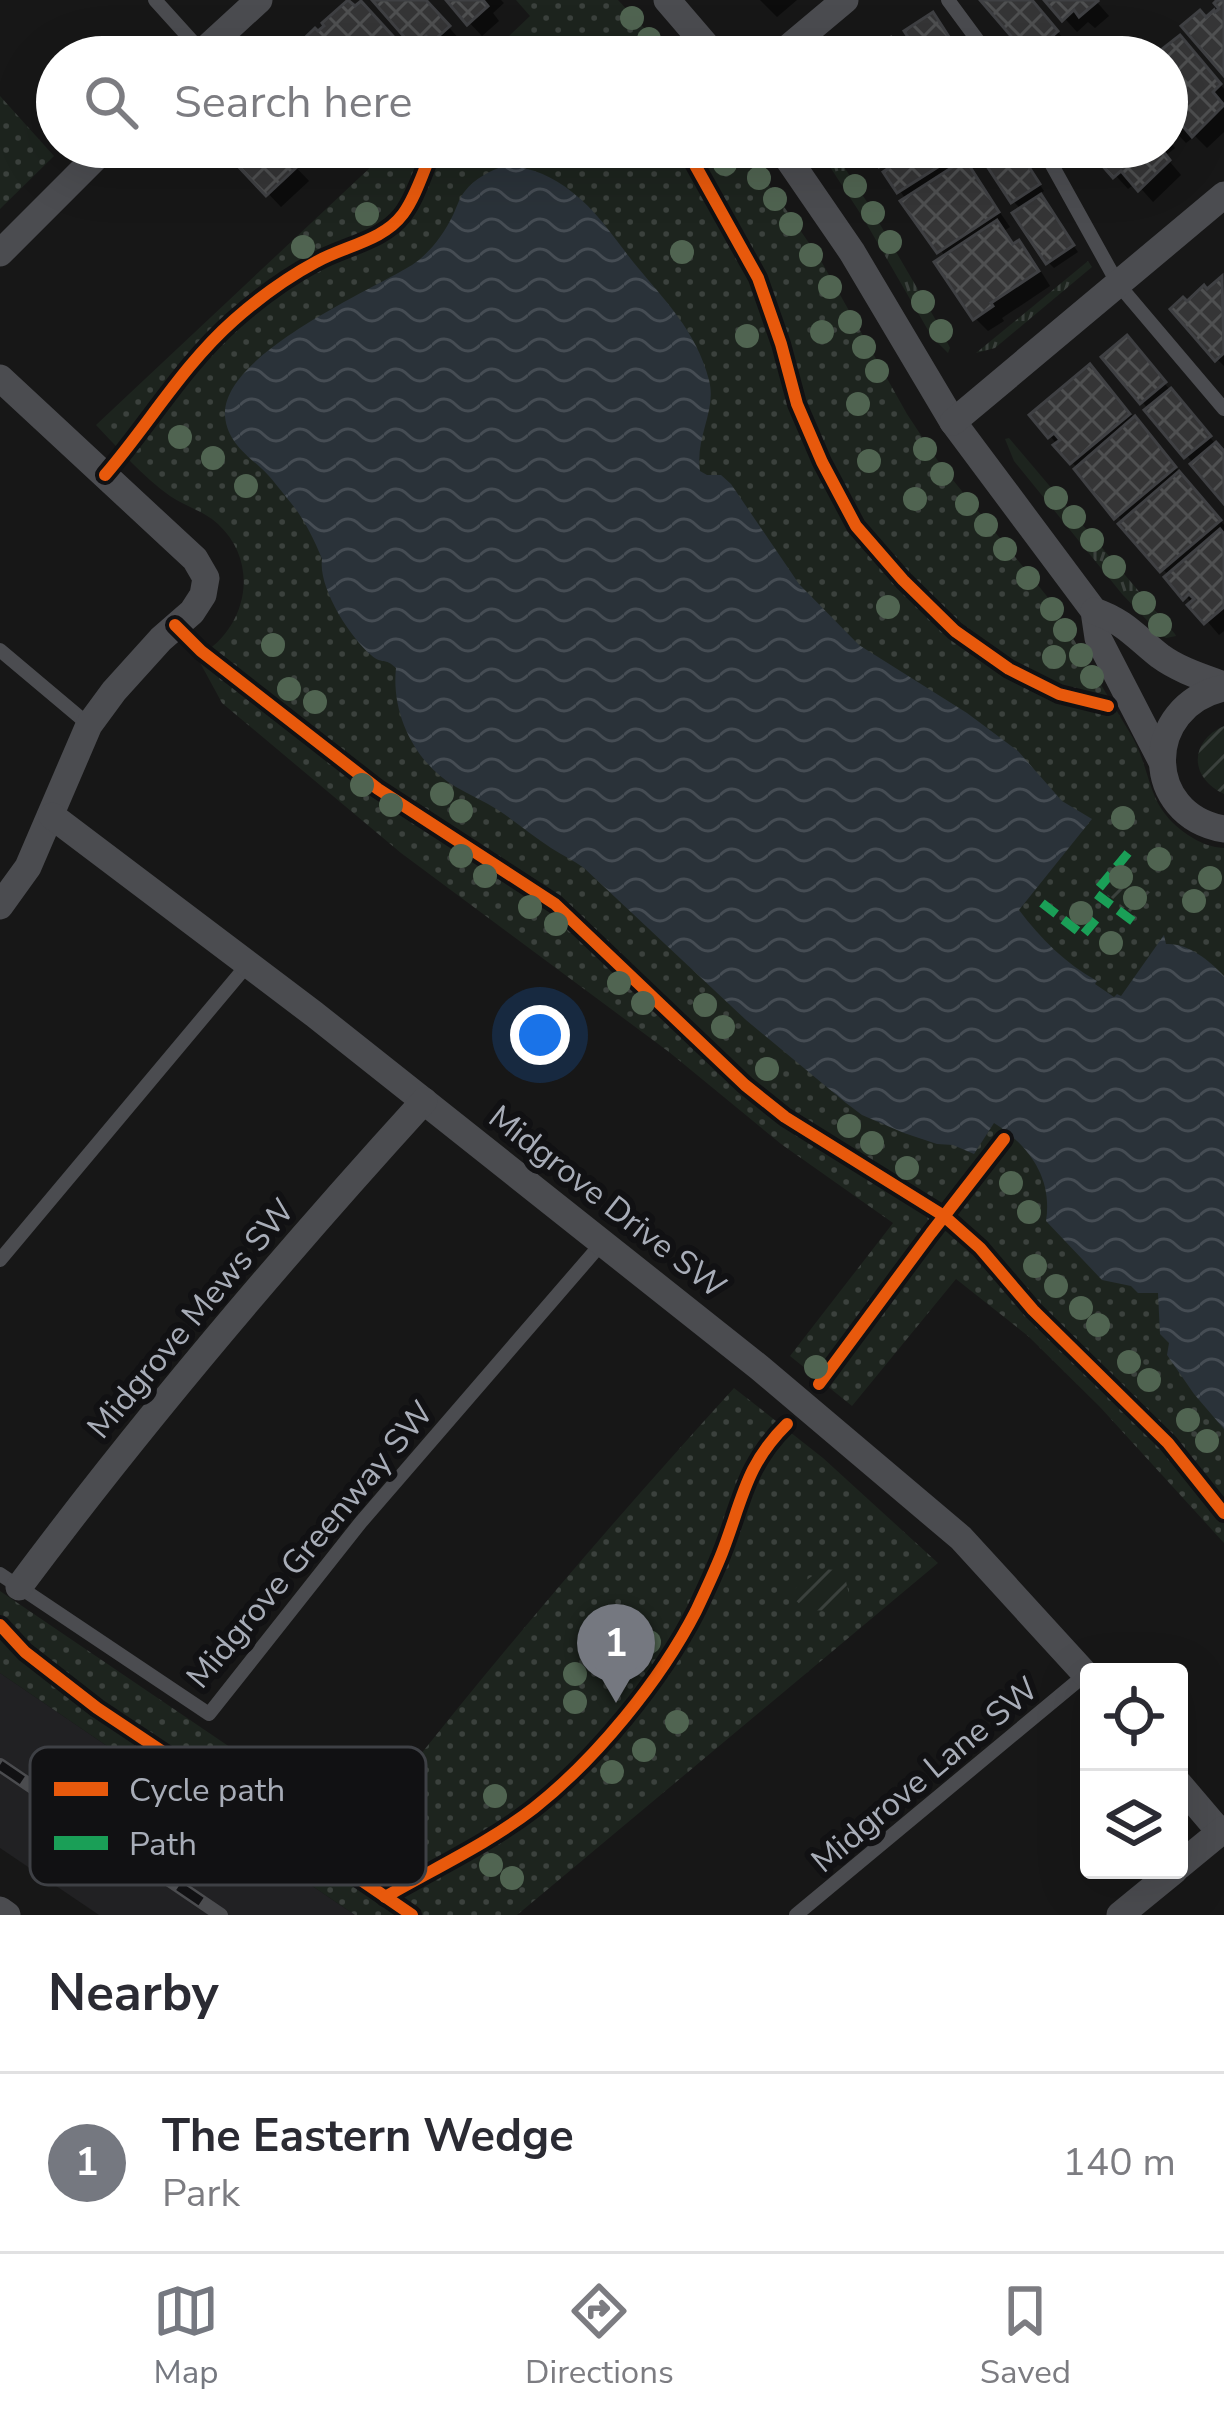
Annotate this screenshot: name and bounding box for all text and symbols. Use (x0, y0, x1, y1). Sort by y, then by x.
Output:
search box (36, 36, 1188, 168)
icon: search (78, 69, 144, 135)
text: Search here (174, 72, 413, 133)
your location (510, 1005, 570, 1065)
street label: Midgrove Drive SW (479, 1095, 735, 1309)
street label: Midgrove Mews SW (77, 1189, 305, 1449)
street label: Midgrove Greenway SW (176, 1392, 444, 1698)
pin: 1 (577, 1604, 655, 1703)
map controls (1080, 1663, 1188, 1879)
button: locate (1080, 1663, 1188, 1771)
street label: Midgrove Lane SW (802, 1667, 1048, 1883)
legend (30, 1747, 426, 1885)
text: Cycle path (129, 1768, 285, 1813)
button: layers (1080, 1771, 1188, 1879)
text: Path (129, 1822, 197, 1867)
text: Nearby (48, 1958, 219, 2028)
text: The Eastern Wedge (162, 2106, 574, 2167)
text: 1 (75, 2136, 99, 2189)
text: 140 m (1062, 2136, 1176, 2189)
text: Park (162, 2167, 240, 2220)
tab: Map (153, 2278, 219, 2395)
tab: Directions (525, 2278, 674, 2395)
tab: Saved (980, 2278, 1071, 2395)

